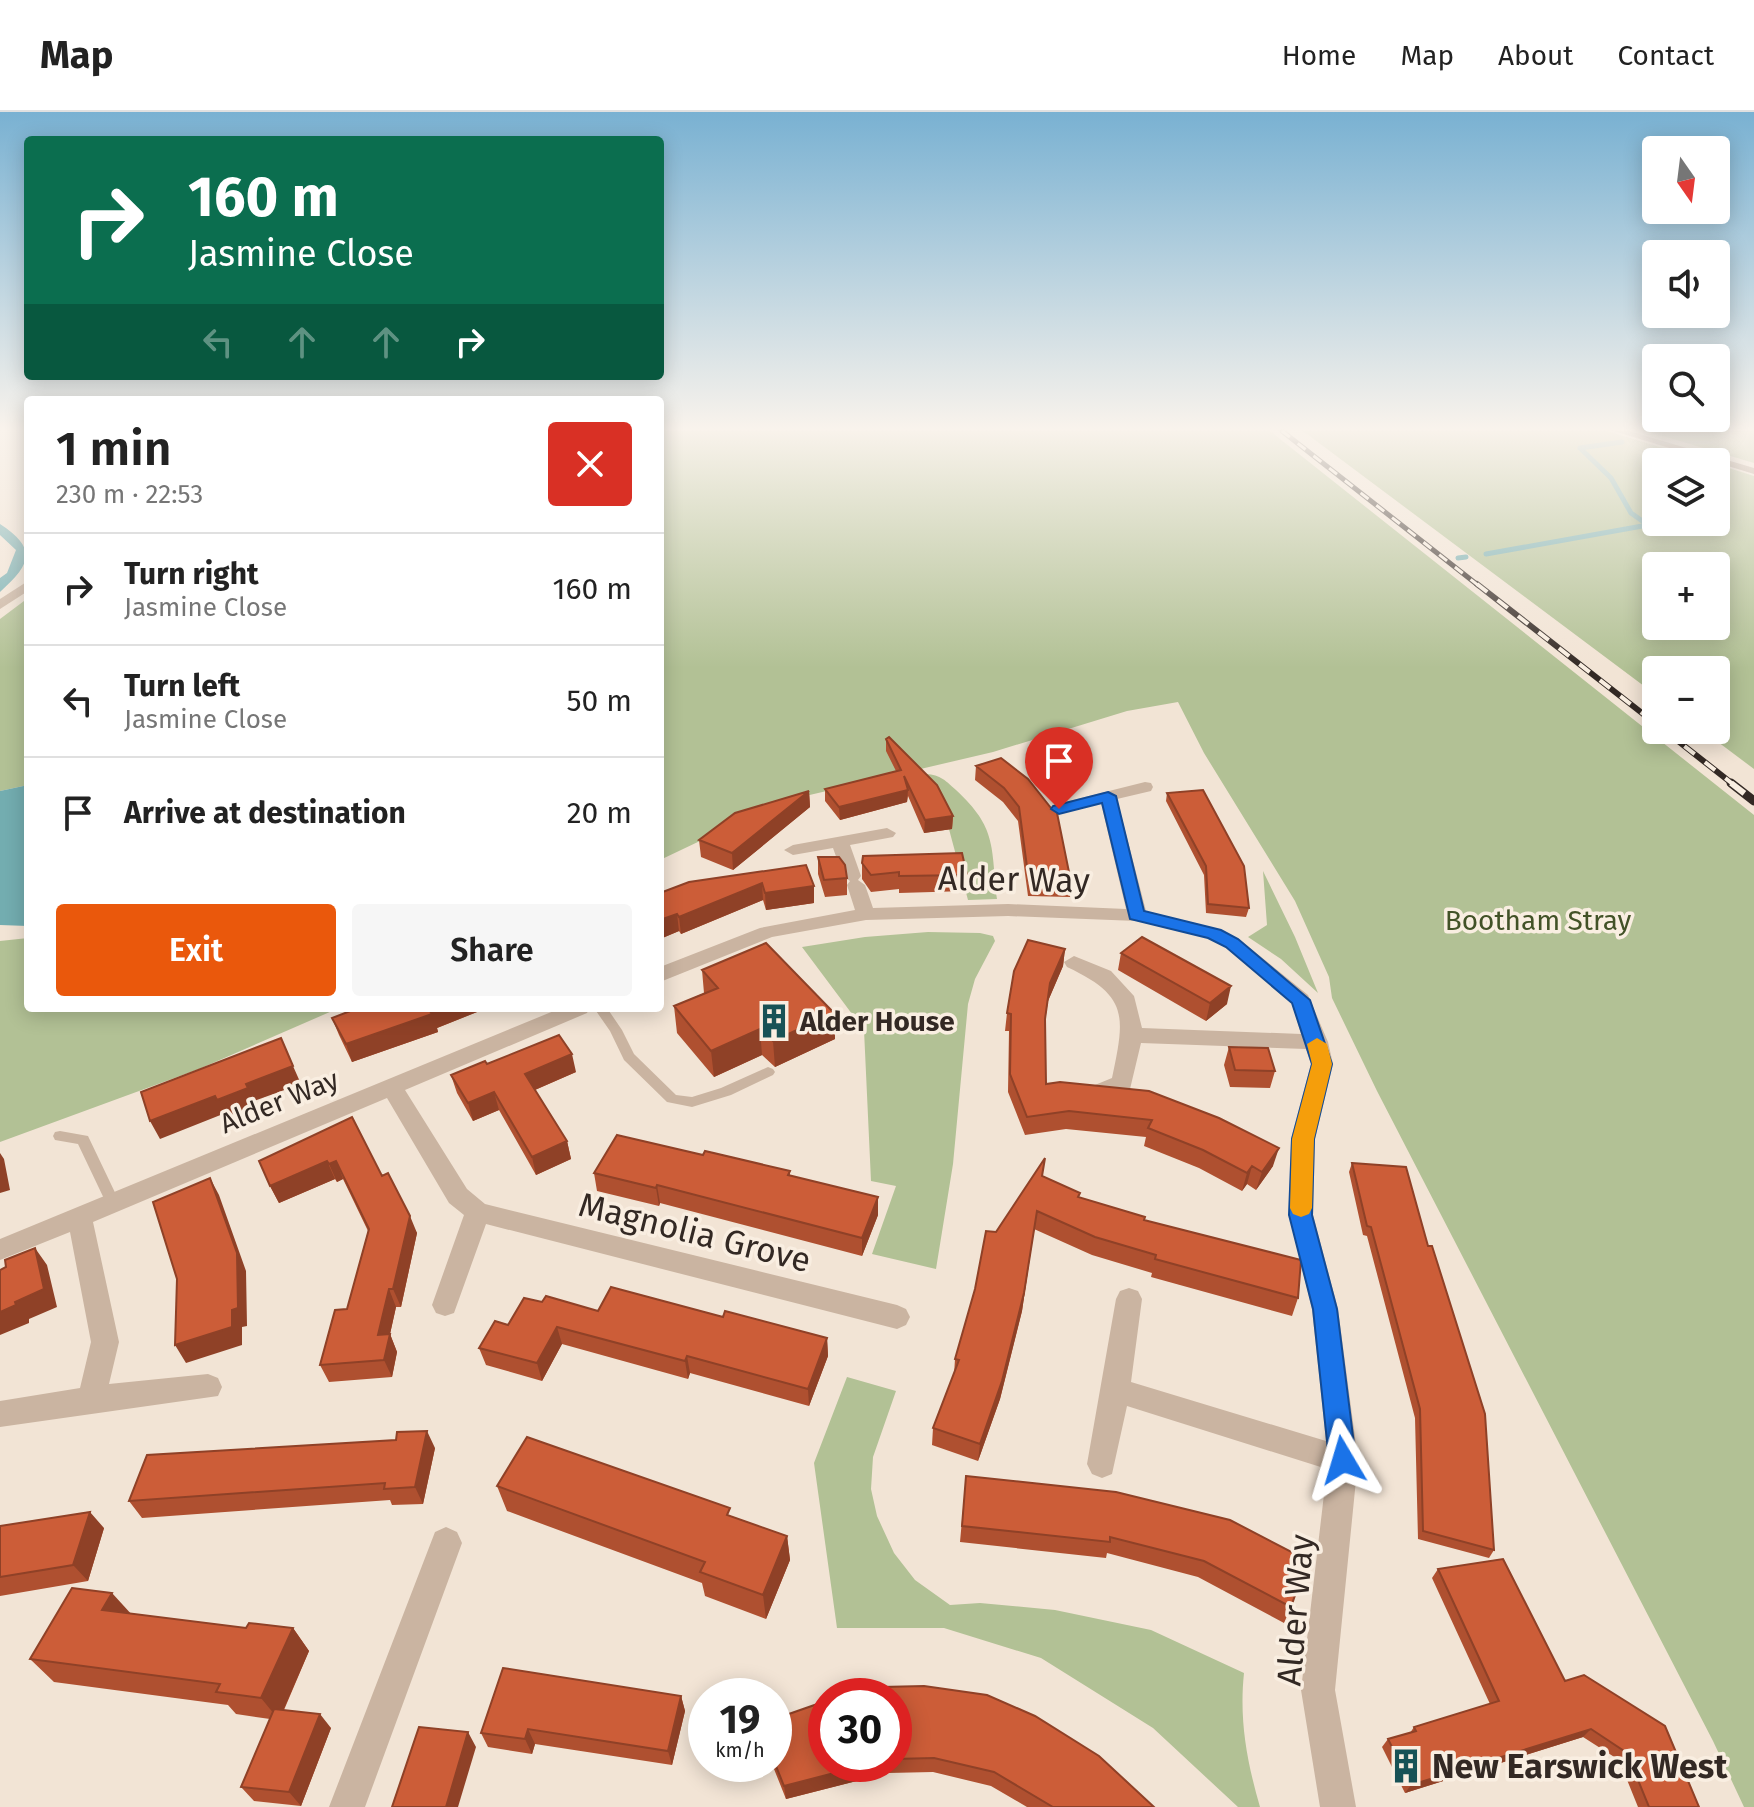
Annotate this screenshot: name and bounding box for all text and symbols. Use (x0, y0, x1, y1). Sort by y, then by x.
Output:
text: Map (40, 32, 113, 78)
text: Home (1282, 39, 1356, 72)
text: Map (1400, 39, 1454, 72)
text: About (1498, 39, 1573, 72)
text: Contact (1617, 39, 1714, 72)
north arrow (1642, 136, 1730, 224)
map controls (1642, 136, 1730, 744)
text: 160 m (188, 164, 339, 231)
icon: right (56, 168, 160, 272)
text: Jasmine Close (188, 232, 414, 276)
button: sound (1642, 240, 1730, 328)
icon: left (196, 320, 240, 364)
icon: ahead (280, 320, 324, 364)
icon: ahead (364, 320, 408, 364)
icon: right (448, 320, 492, 364)
button: search (1642, 344, 1730, 432)
text: 1 min (56, 420, 172, 478)
button: close (548, 422, 632, 506)
button: layers (1642, 448, 1730, 536)
text: 230 m · 22:53 (56, 479, 203, 510)
button: + (1642, 552, 1730, 640)
text: Turn right (124, 556, 259, 592)
icon: right (56, 567, 100, 611)
text: 160 m (553, 571, 632, 607)
text: Jasmine Close (124, 592, 287, 623)
button: − (1642, 656, 1730, 744)
text: Turn left (124, 668, 240, 704)
icon: left (56, 679, 100, 723)
text: 50 m (567, 683, 632, 719)
text: Jasmine Close (124, 704, 287, 735)
pin (1025, 727, 1093, 809)
icon: arrive (1037, 739, 1081, 783)
icon: arrive (56, 791, 100, 835)
text: Arrive at destination (124, 795, 406, 831)
text: 20 m (567, 795, 632, 831)
street label: Alder Way (938, 858, 1091, 901)
button: Exit (56, 904, 336, 996)
button: Share (352, 904, 632, 996)
park label: Bootham Stray (1445, 904, 1632, 937)
building icon: Alder House (755, 1002, 793, 1040)
place label: Alder House (799, 1005, 955, 1038)
street label: Alder Way (215, 1063, 344, 1140)
street label: Magnolia Grove (575, 1184, 815, 1281)
position arrow (1301, 1418, 1385, 1502)
street label: Alder Way (1268, 1532, 1323, 1688)
speed limit sign: 30 (808, 1678, 912, 1782)
text: 19 (720, 1696, 760, 1744)
text: km/h (715, 1738, 765, 1762)
place label: New Earswick West (1432, 1746, 1728, 1787)
building icon: New Earswick West (1387, 1747, 1425, 1785)

